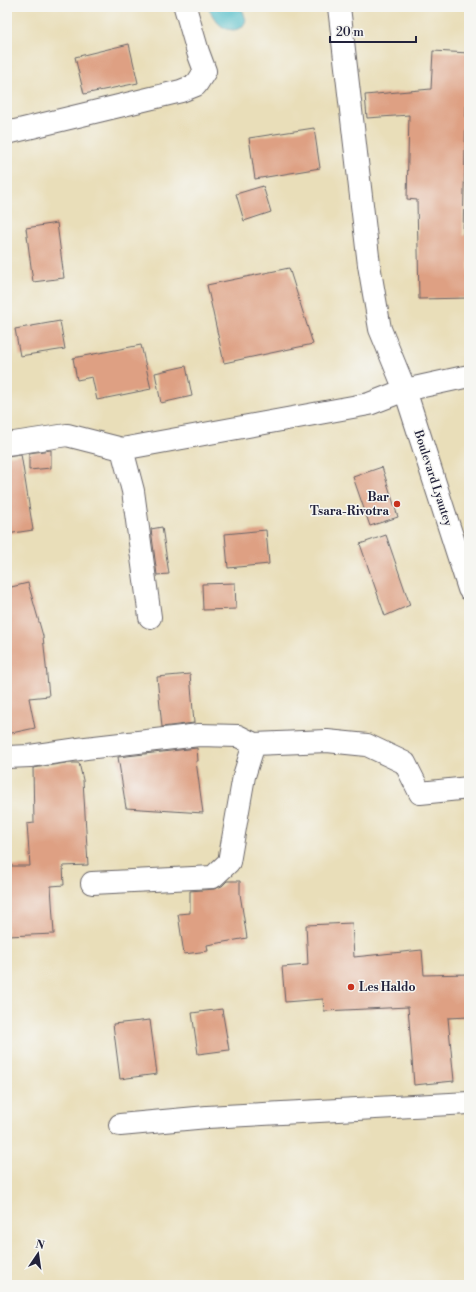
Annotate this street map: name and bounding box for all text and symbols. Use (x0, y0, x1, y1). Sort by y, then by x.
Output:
scale bar (330, 18, 416, 44)
text: 20 m (336, 25, 364, 40)
street label: Boulevard Lyautey (410, 427, 456, 528)
place label: Bar Tsara-Rivotra (310, 490, 390, 519)
marker: Bar Tsara-Rivotra (392, 499, 402, 509)
place label: Les Haldo (359, 980, 416, 995)
marker: Les Haldo (346, 982, 356, 992)
north arrow (18, 1234, 58, 1274)
text: N (34, 1237, 46, 1253)

